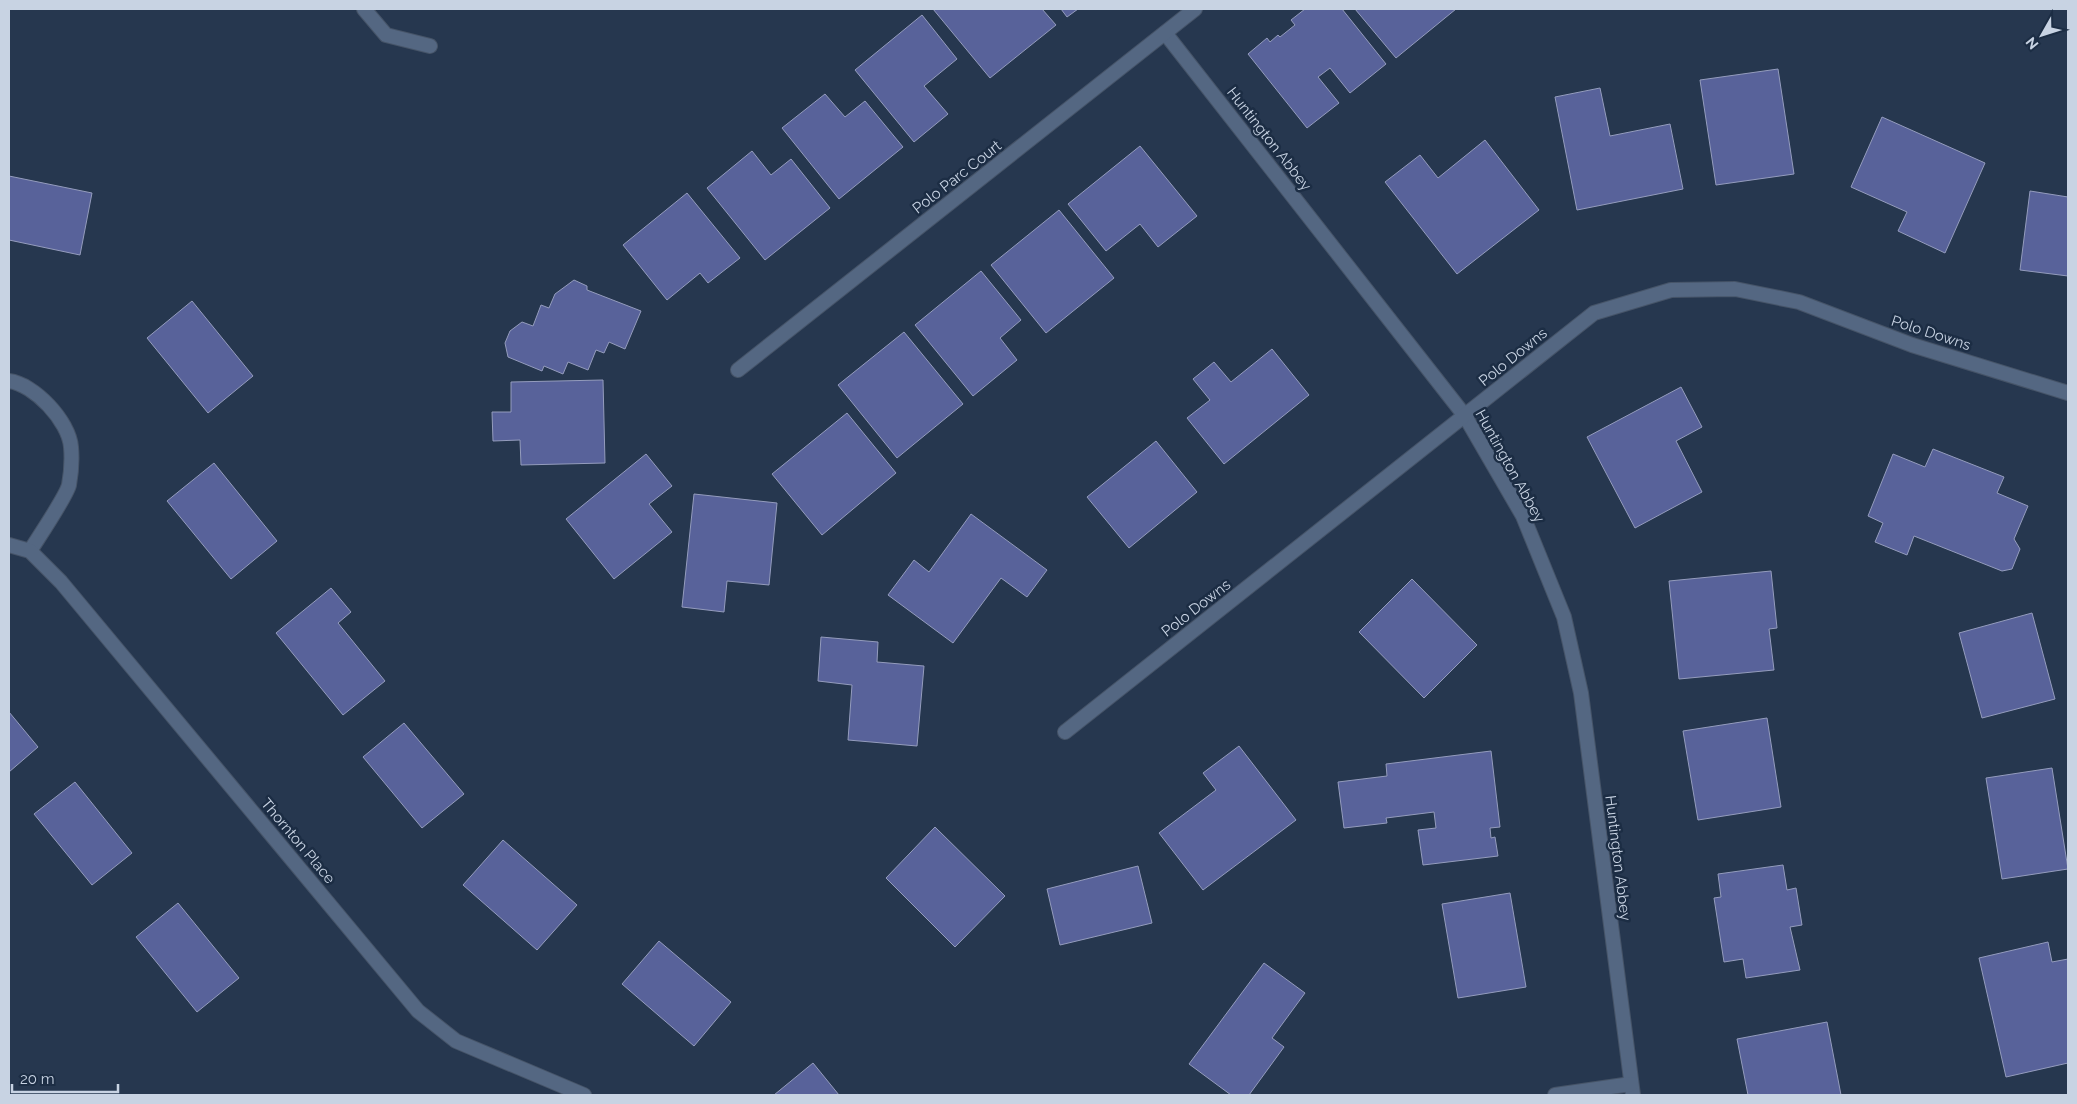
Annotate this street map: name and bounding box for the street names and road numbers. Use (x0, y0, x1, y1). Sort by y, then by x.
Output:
street label: Huntington Abbey (1223, 84, 1315, 194)
street label: Polo Parc Court (909, 137, 1005, 217)
street label: Polo Downs (1889, 312, 1973, 354)
street label: Polo Downs (1475, 324, 1551, 390)
street label: Huntington Abbey (1472, 406, 1548, 526)
street label: Polo Downs (1158, 576, 1234, 640)
street label: Huntington Abbey (1601, 794, 1635, 922)
street label: Thornton Place (257, 795, 339, 887)

